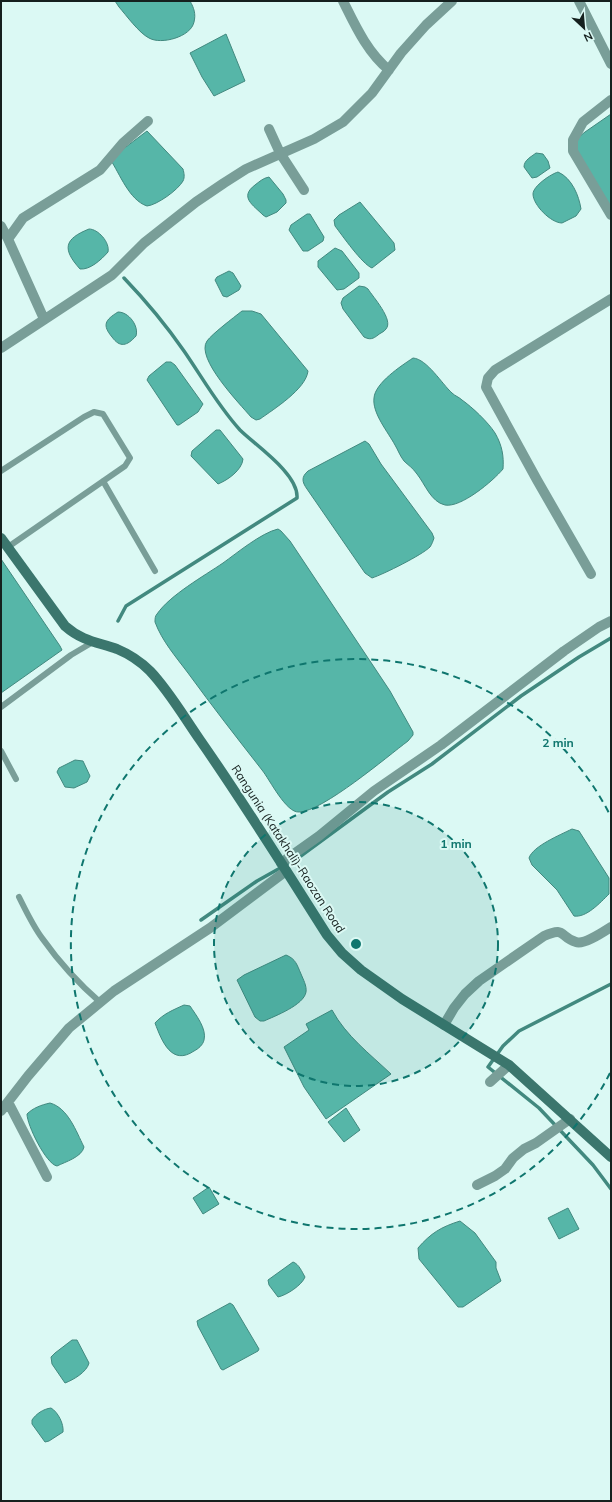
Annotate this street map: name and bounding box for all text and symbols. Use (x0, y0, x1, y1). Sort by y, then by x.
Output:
north arrow (564, 8, 604, 48)
text: N (582, 29, 595, 45)
text: 2 min (542, 735, 574, 750)
street label: Rangunia (Katakhali)-Raozan Road (228, 762, 348, 936)
text: 1 min (440, 836, 472, 851)
centre of rings (349, 937, 363, 951)

